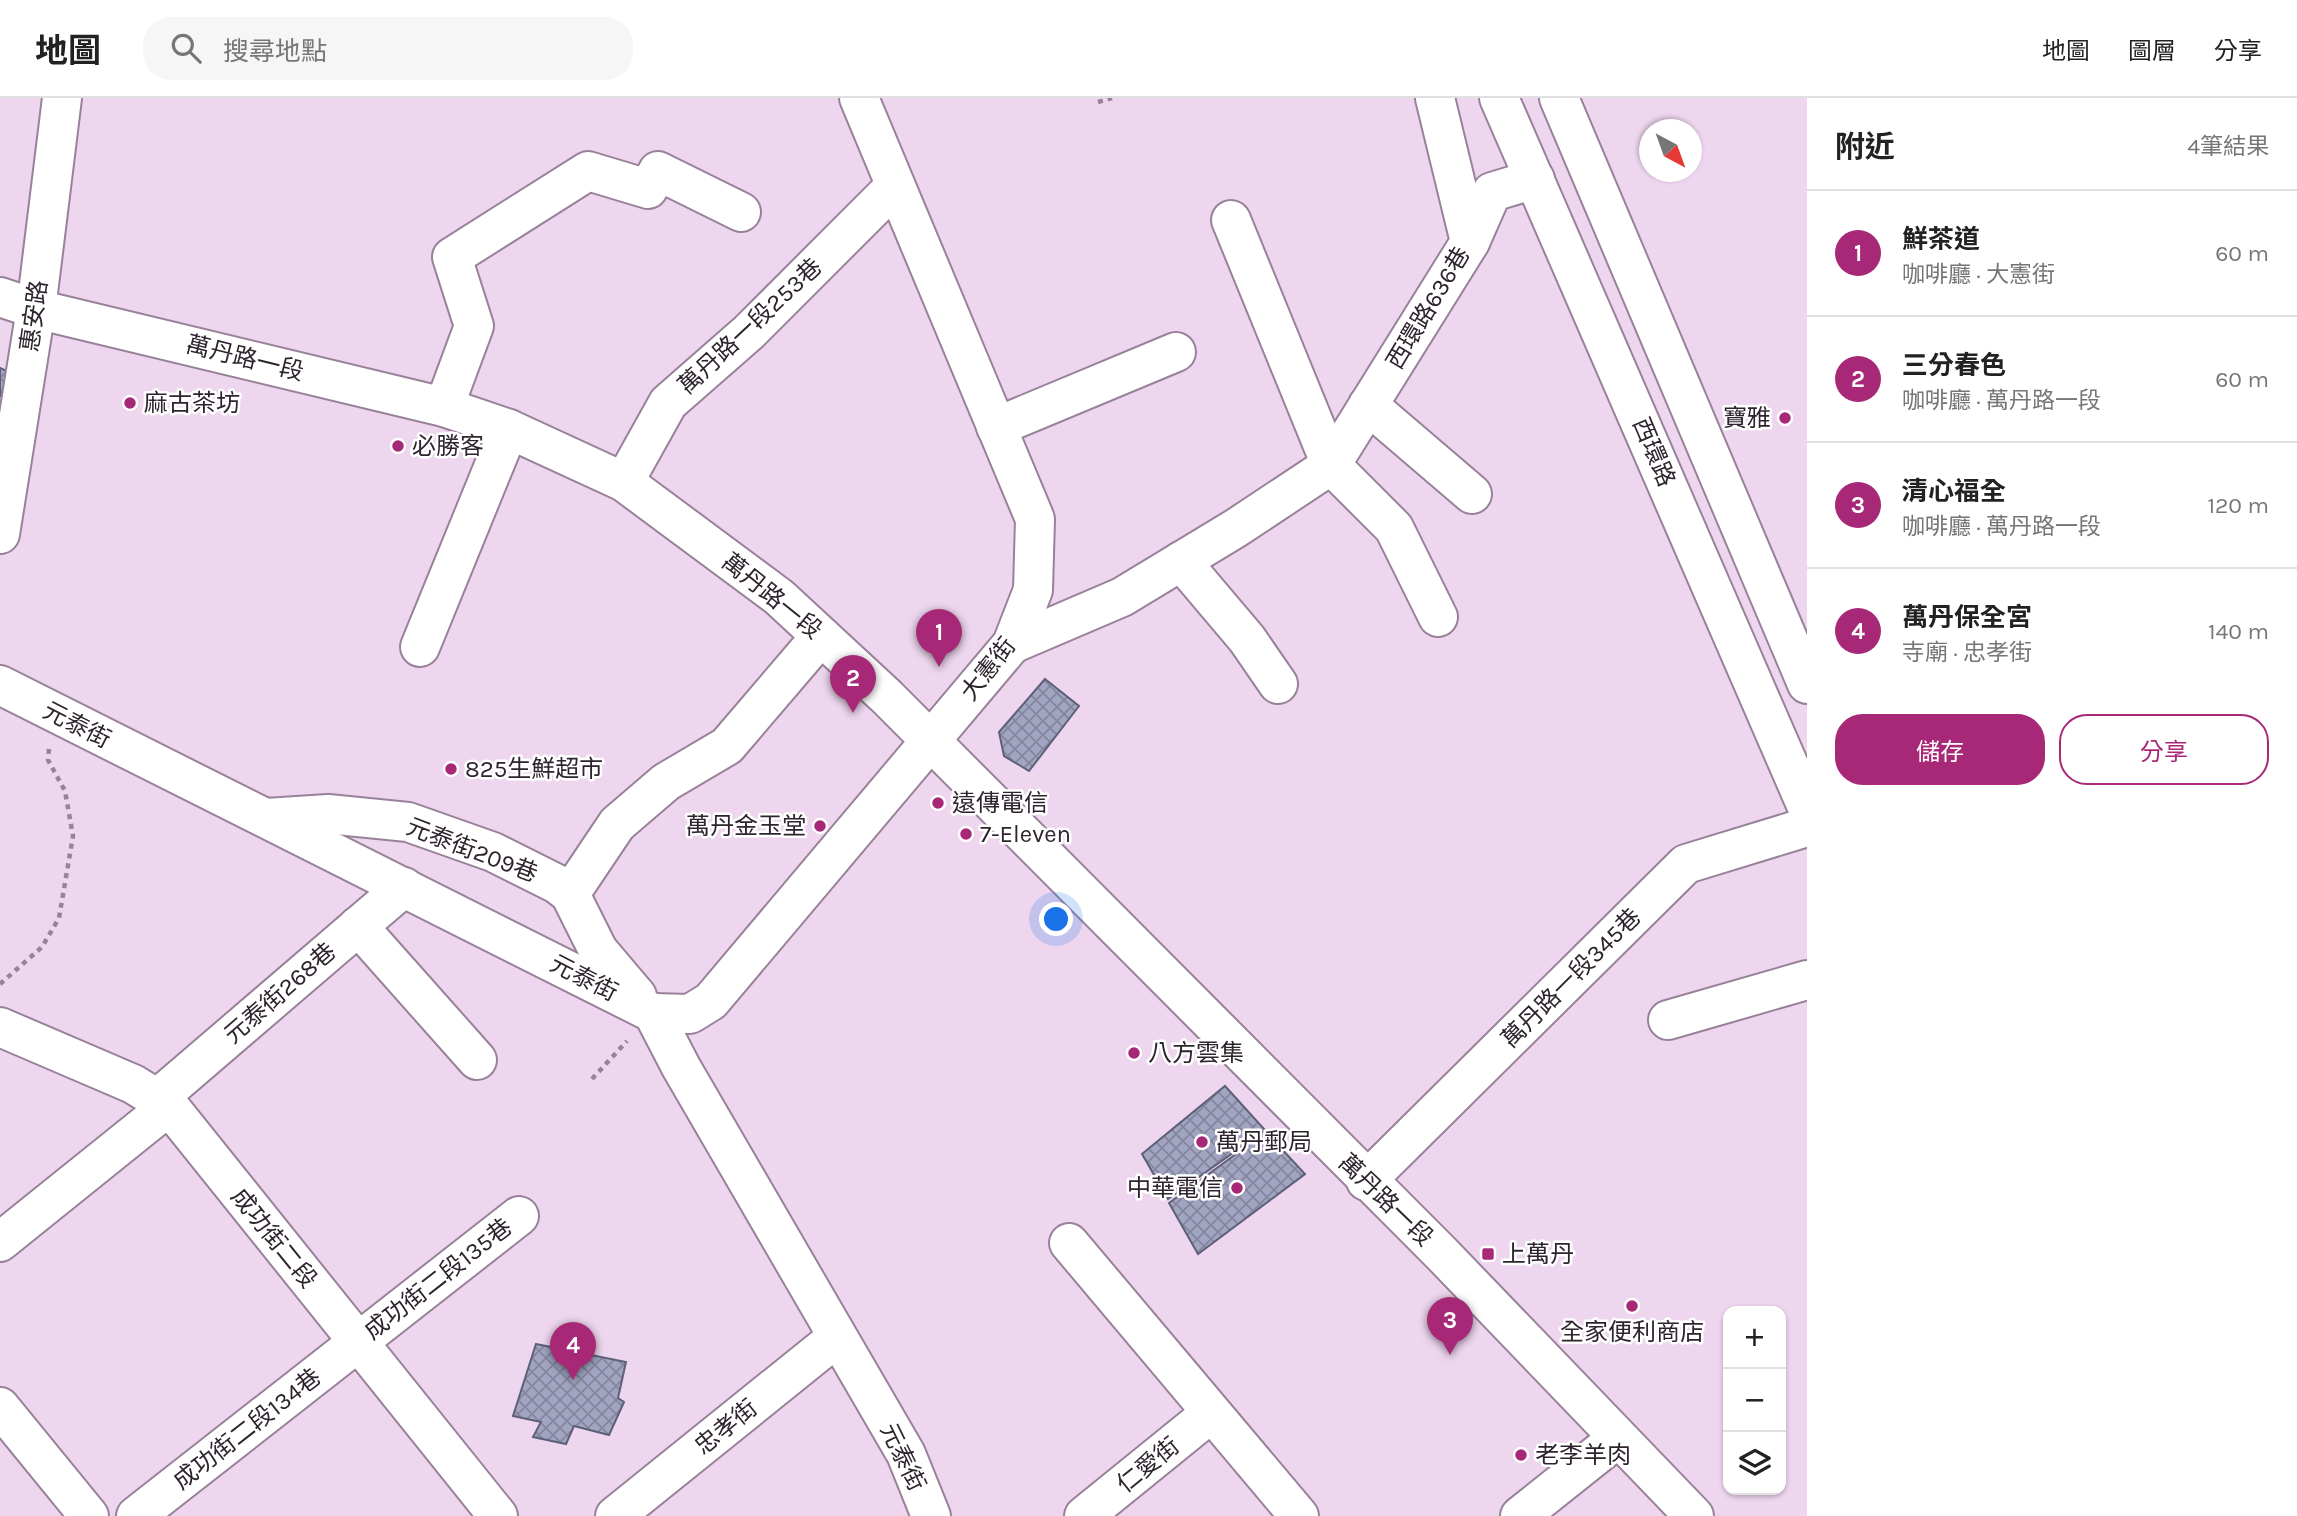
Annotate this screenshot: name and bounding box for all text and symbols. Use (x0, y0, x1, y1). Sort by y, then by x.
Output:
search box (143, 17, 633, 80)
icon: search (167, 29, 205, 67)
text: 地圖 (35, 32, 101, 70)
text: 搜尋地點 (223, 36, 327, 67)
text: 地圖 (2042, 37, 2090, 65)
text: 圖層 (2128, 37, 2176, 65)
text: 分享 (2214, 37, 2262, 65)
north arrow (1639, 119, 1702, 182)
text: 附近 (1835, 129, 1895, 165)
text: 4筆結果 (2187, 133, 2269, 160)
text: 鮮茶道 (1902, 224, 1980, 255)
text: 1 (1854, 240, 1862, 267)
text: 60 m (2215, 240, 2269, 267)
street label: 西環路636巷 (1381, 242, 1475, 374)
street label: 萬丹路一段253巷 (673, 252, 827, 400)
text: 咖啡廳 · 大憲街 (1902, 261, 2055, 288)
street label: 惠安路 (15, 278, 53, 354)
street label: 萬丹路一段 (183, 330, 307, 386)
text: 三分春色 (1902, 350, 2006, 381)
text: 2 (1851, 366, 1865, 393)
text: 60 m (2215, 366, 2269, 393)
text: 咖啡廳 · 萬丹路一段 (1902, 387, 2101, 414)
place label: 麻古茶坊 (144, 389, 240, 417)
marker: 麻古茶坊 (122, 395, 138, 411)
place label: 寶雅 (1723, 404, 1771, 432)
marker: 寶雅 (1777, 410, 1793, 426)
street label: 西環路 (1627, 413, 1681, 491)
place label: 必勝客 (412, 432, 484, 460)
marker: 必勝客 (390, 438, 406, 454)
text: 清心福全 (1902, 476, 2006, 507)
text: 3 (1851, 492, 1865, 519)
text: 120 m (2207, 492, 2269, 519)
text: 咖啡廳 · 萬丹路一段 (1902, 513, 2101, 540)
street label: 萬丹路一段 (717, 547, 827, 645)
text: 萬丹保全宮 (1902, 602, 2032, 633)
pin: 1 (916, 609, 962, 667)
text: 4 (1851, 618, 1865, 645)
text: 140 m (2208, 618, 2269, 645)
street label: 大憲街 (955, 632, 1021, 706)
text: 寺廟 · 忠孝街 (1902, 639, 2032, 666)
pin: 2 (830, 655, 876, 713)
street label: 元泰街 (39, 696, 115, 754)
button: 儲存 (1835, 714, 2045, 785)
button: 分享 (2059, 714, 2269, 785)
place label: 825生鮮超市 (465, 755, 603, 783)
marker: 825生鮮超市 (443, 761, 459, 777)
place label: 遠傳電信 (952, 789, 1048, 817)
marker: 遠傳電信 (930, 795, 946, 811)
street label: 元泰街209巷 (403, 812, 541, 888)
place label: 萬丹金玉堂 (686, 812, 806, 840)
marker: 萬丹金玉堂 (812, 818, 828, 834)
place label: 7-Eleven (980, 820, 1071, 848)
marker: 7-Eleven (958, 826, 974, 842)
your location (1039, 902, 1073, 936)
street label: 萬丹路一段345巷 (1496, 903, 1646, 1053)
street label: 元泰街268巷 (219, 937, 341, 1049)
street label: 元泰街 (546, 949, 622, 1007)
place label: 八方雲集 (1148, 1039, 1244, 1067)
marker: 八方雲集 (1126, 1045, 1142, 1061)
place label: 萬丹郵局 (1216, 1128, 1312, 1156)
marker: 萬丹郵局 (1194, 1134, 1210, 1150)
street label: 萬丹路一段 (1333, 1148, 1439, 1252)
place label: 中華電信 (1127, 1174, 1223, 1202)
marker: 中華電信 (1229, 1180, 1245, 1196)
street label: 成功街二段 (225, 1183, 323, 1293)
street label: 成功街二段135巷 (359, 1213, 517, 1345)
place label: 上萬丹 (1502, 1240, 1574, 1268)
marker: 上萬丹 (1480, 1246, 1496, 1262)
pin: 3 (1427, 1297, 1473, 1355)
marker: 全家便利商店 (1624, 1298, 1640, 1314)
map controls (1723, 1306, 1786, 1495)
button: + (1723, 1306, 1786, 1369)
place label: 全家便利商店 (1560, 1318, 1704, 1346)
pin: 4 (550, 1322, 596, 1380)
street label: 成功街二段134巷 (168, 1363, 326, 1495)
button: − (1723, 1369, 1786, 1432)
street label: 忠孝街 (689, 1393, 763, 1461)
street label: 元泰街 (875, 1419, 931, 1495)
street label: 仁愛街 (1111, 1431, 1185, 1499)
button: layers (1723, 1432, 1786, 1495)
place label: 老李羊肉 (1535, 1441, 1631, 1469)
marker: 老李羊肉 (1513, 1447, 1529, 1463)

